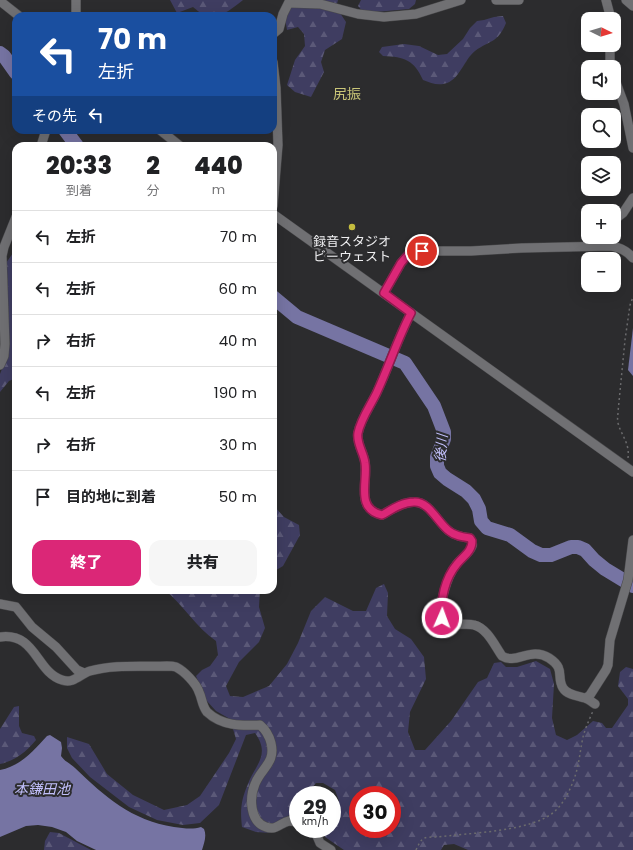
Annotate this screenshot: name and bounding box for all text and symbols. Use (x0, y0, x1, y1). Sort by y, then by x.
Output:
north arrow (581, 12, 621, 52)
map controls (581, 12, 621, 292)
text: 70 m (98, 20, 167, 59)
icon: left (32, 28, 84, 80)
text: 左折 (98, 59, 134, 84)
button: sound (581, 60, 621, 100)
district label: 尻振 (333, 84, 361, 104)
icon: left (85, 104, 107, 126)
text: その先 (32, 105, 77, 126)
button: search (581, 108, 621, 148)
text: 20:33 (46, 149, 112, 182)
text: 2 (146, 149, 160, 182)
text: 440 (194, 149, 243, 182)
button: layers (581, 156, 621, 196)
text: m (212, 180, 225, 199)
text: 到着 (66, 181, 92, 200)
text: 分 (146, 181, 160, 200)
button: + (581, 204, 621, 244)
marker: 録音スタジオ ビーウェスト (347, 222, 357, 232)
icon: left (32, 226, 54, 248)
text: 左折 (66, 226, 96, 247)
text: 70 m (220, 226, 257, 247)
place label: 録音スタジオ ビーウェスト (313, 232, 391, 266)
pin (405, 234, 439, 268)
icon: arrive (411, 240, 433, 262)
button: − (581, 252, 621, 292)
icon: left (32, 278, 54, 300)
text: 左折 (66, 278, 96, 299)
text: 60 m (219, 278, 257, 299)
icon: right (32, 330, 54, 352)
text: 右折 (66, 330, 96, 351)
text: 40 m (219, 330, 257, 351)
icon: left (32, 382, 54, 404)
text: 左折 (66, 382, 96, 403)
text: 190 m (214, 382, 257, 403)
water label: 後川 (430, 431, 452, 463)
icon: right (32, 434, 54, 456)
text: 右折 (66, 434, 96, 455)
text: 30 m (219, 434, 257, 455)
icon: arrive (32, 486, 54, 508)
text: 目的地に到着 (66, 486, 156, 507)
text: 50 m (219, 486, 257, 507)
button: 終了 (32, 540, 141, 586)
button: 共有 (149, 540, 257, 586)
position arrow (421, 597, 463, 639)
water label: 本鎌田池 (14, 779, 72, 799)
speed limit sign: 30 (349, 786, 401, 838)
text: 29 (303, 793, 327, 821)
text: km/h (302, 814, 328, 829)

